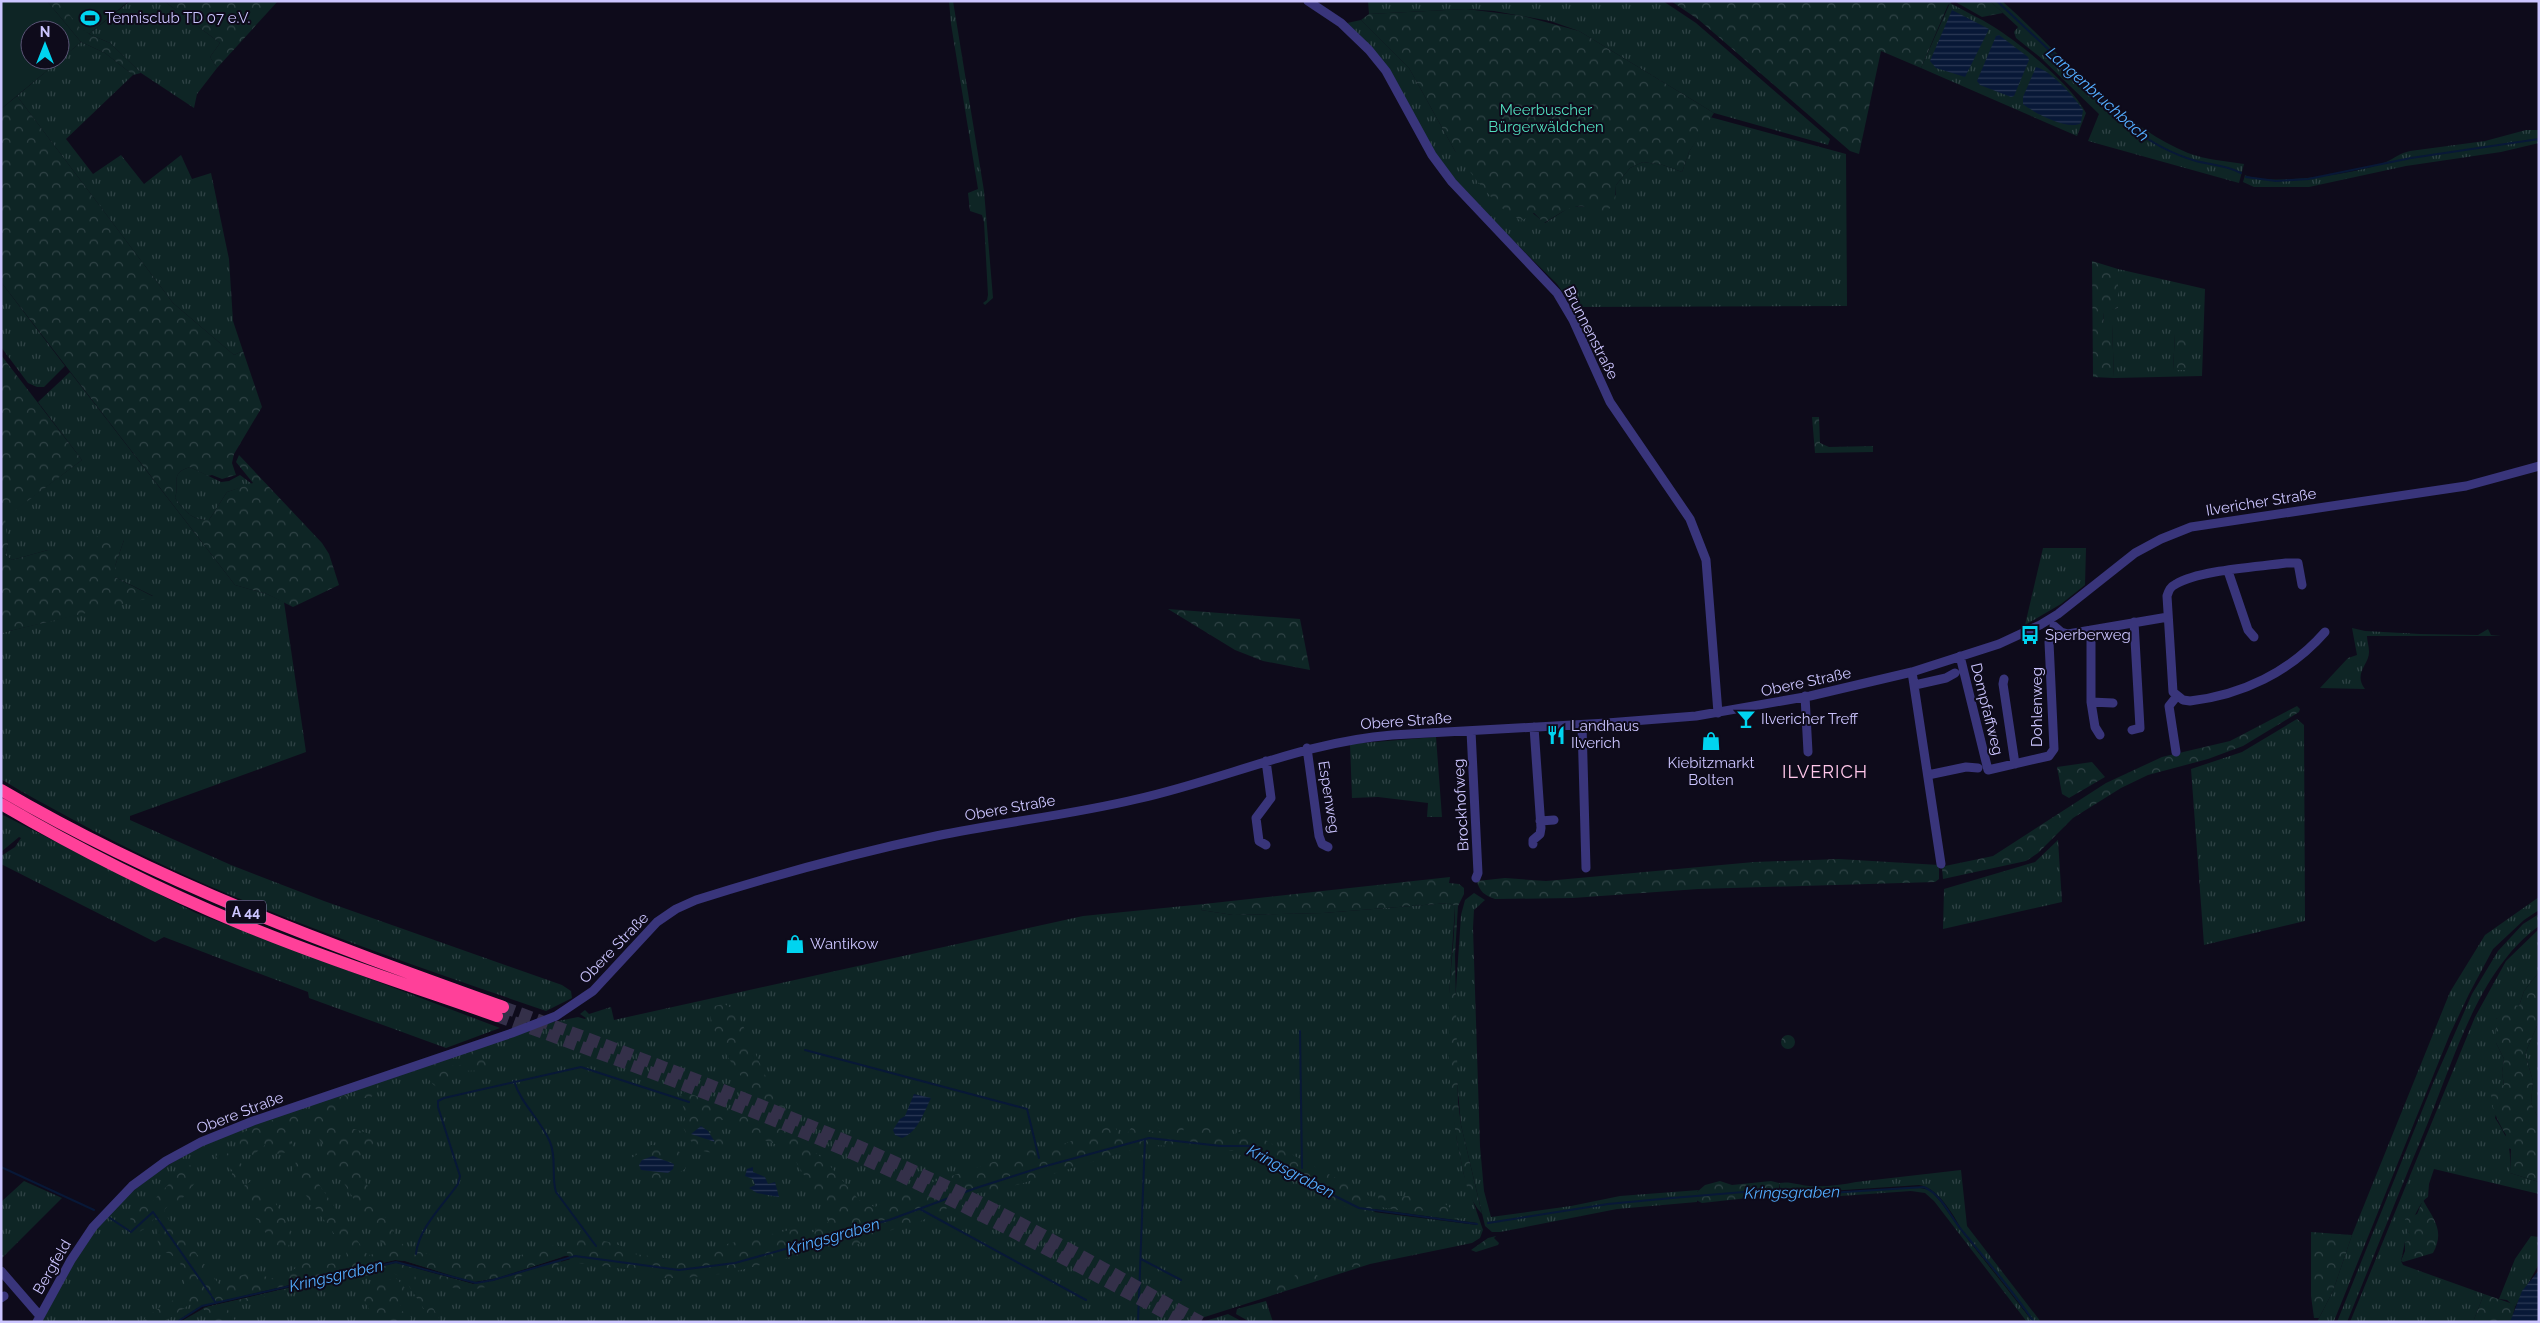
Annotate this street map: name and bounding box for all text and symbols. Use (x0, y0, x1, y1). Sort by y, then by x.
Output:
sports icon: Tennisclub TD 07 e.V. (79, 7, 101, 29)
place label: Tennisclub TD 07 e.V. (105, 9, 250, 27)
north arrow (20, 20, 70, 70)
text: N (40, 24, 50, 40)
water label: Langenbruchbach (2042, 43, 2153, 146)
park label: Meerbuscher Bürgerwäldchen (1488, 101, 1604, 136)
street label: Brunnenstraße (1560, 283, 1622, 383)
street label: Ilvericher Straße (2204, 484, 2318, 520)
bus stop icon: Sperberweg (2019, 624, 2041, 646)
place label: Sperberweg (2045, 626, 2131, 644)
street label: Dompfaffweg (1967, 661, 2007, 757)
street label: Obere Straße (1759, 664, 1853, 700)
street label: Dohlenweg (2028, 667, 2046, 747)
bar icon: Ilvericher Treff (1735, 708, 1757, 730)
street label: Obere Straße (1360, 709, 1452, 733)
place label: Ilvericher Treff (1761, 710, 1858, 728)
place label: Landhaus Ilverich (1571, 717, 1639, 752)
restaurant icon: Landhaus Ilverich (1545, 724, 1567, 746)
shop icon: Kiebitzmarkt Bolten (1700, 730, 1722, 752)
place label: Kiebitzmarkt Bolten (1668, 754, 1754, 789)
street label: Brockhofweg (1450, 758, 1472, 852)
street label: Espenweg (1314, 760, 1344, 834)
district label: ILVERICH (1782, 761, 1868, 782)
street label: Obere Straße (963, 791, 1057, 825)
road number: A 44 (226, 900, 266, 924)
street label: Obere Straße (576, 909, 652, 987)
shop icon: Wantikow (784, 933, 806, 955)
place label: Wantikow (810, 935, 878, 953)
street label: Obere Straße (194, 1088, 286, 1138)
water label: Kringsgraben (1244, 1141, 1338, 1202)
water label: Kringsgraben (1744, 1182, 1840, 1203)
water label: Kringsgraben (784, 1214, 882, 1259)
street label: Bergfeld (29, 1236, 75, 1298)
water label: Kringsgraben (287, 1255, 385, 1296)

